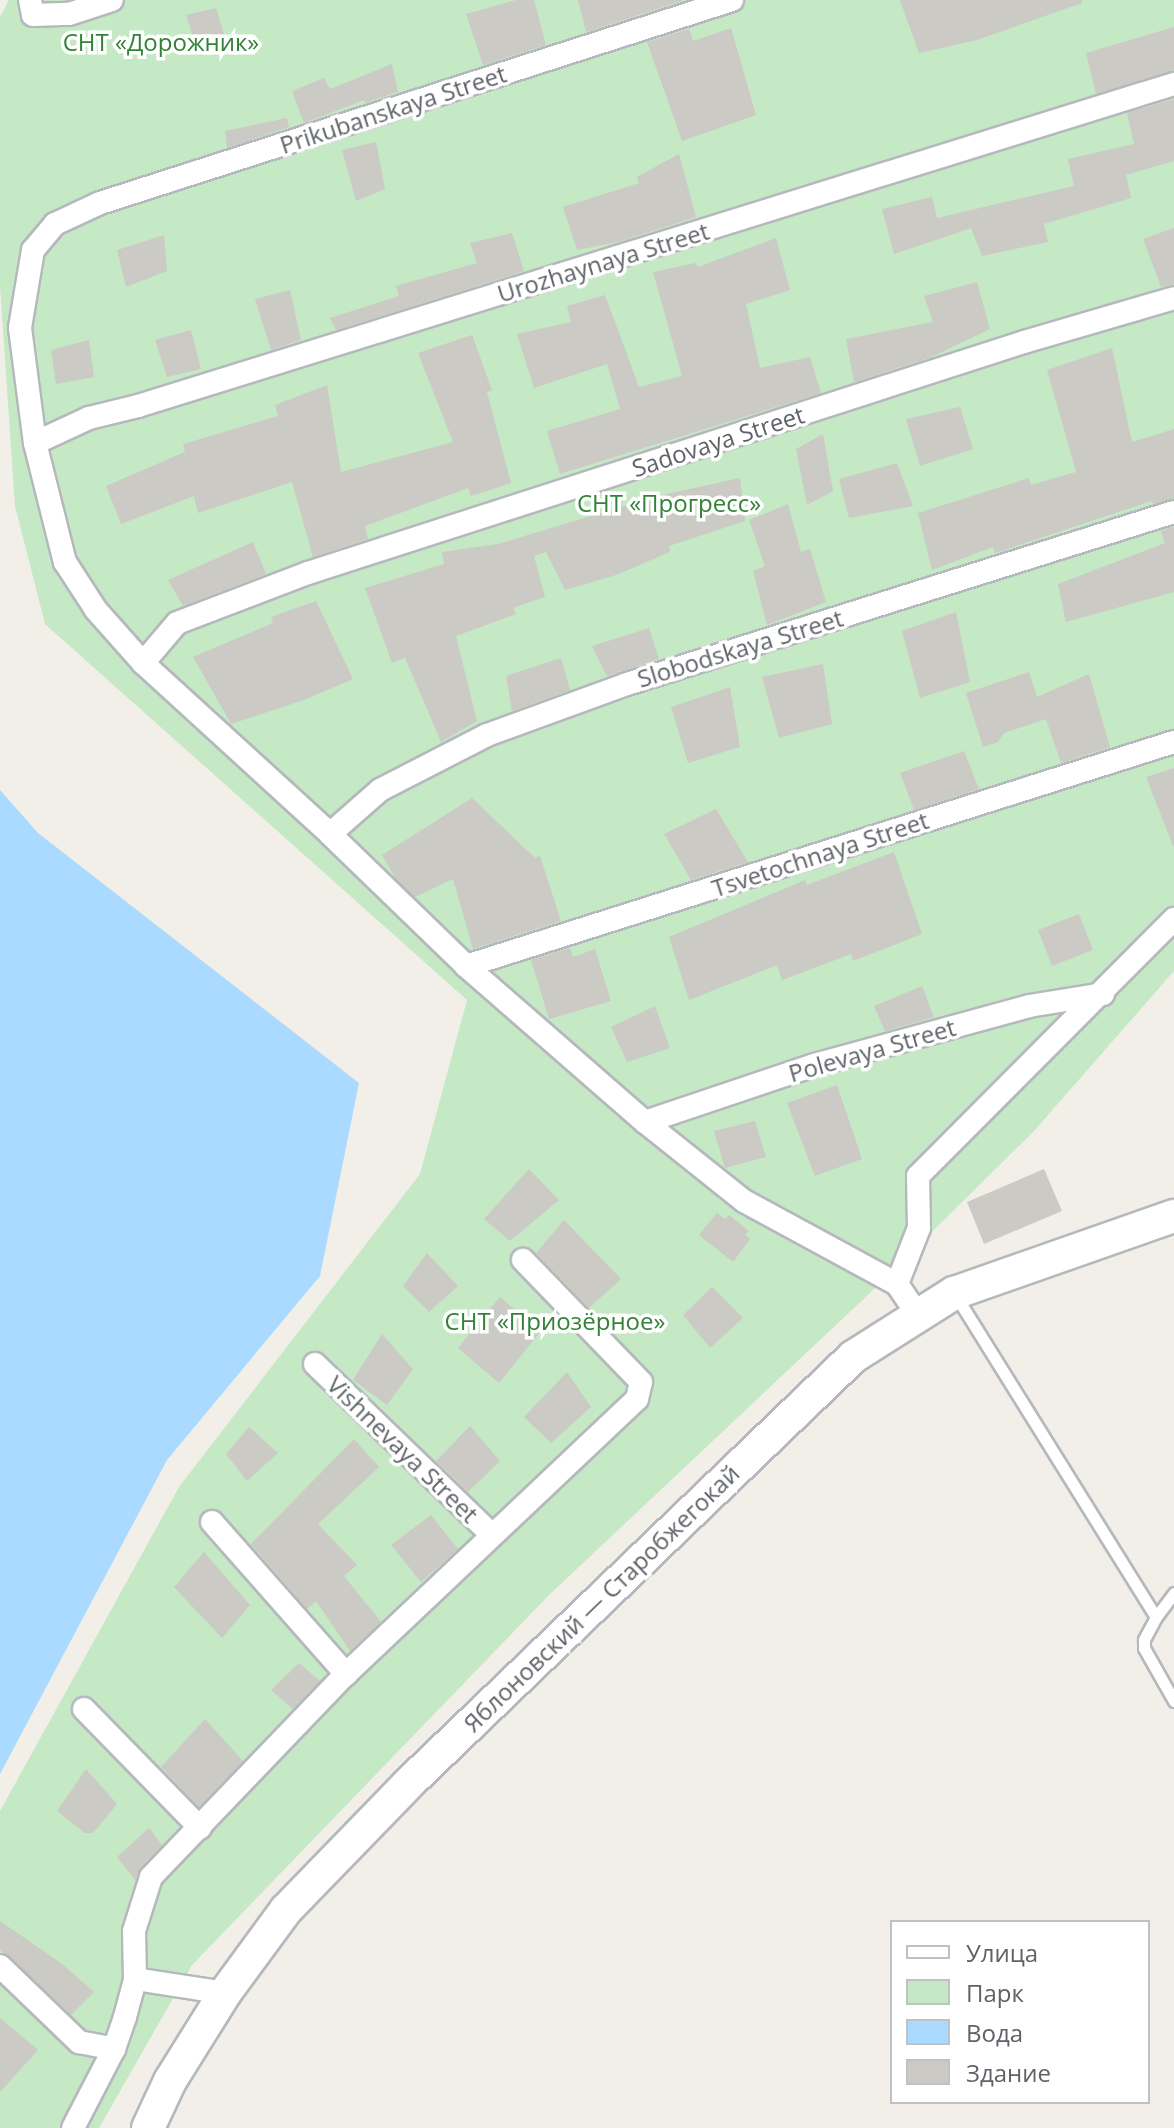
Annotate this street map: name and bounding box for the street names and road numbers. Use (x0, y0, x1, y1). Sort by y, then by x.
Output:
street label: Prikubanskaya Street (276, 59, 510, 159)
street label: Urozhaynaya Street (494, 216, 712, 308)
street label: Sadovaya Street (628, 400, 808, 482)
street label: Slobodskaya Street (634, 603, 846, 693)
street label: Tsvetochnaya Street (708, 805, 932, 903)
street label: Polevaya Street (785, 1012, 959, 1088)
street label: Vishnevaya Street (322, 1370, 484, 1528)
street label: Яблоновский — Старобжегокай (457, 1458, 745, 1738)

